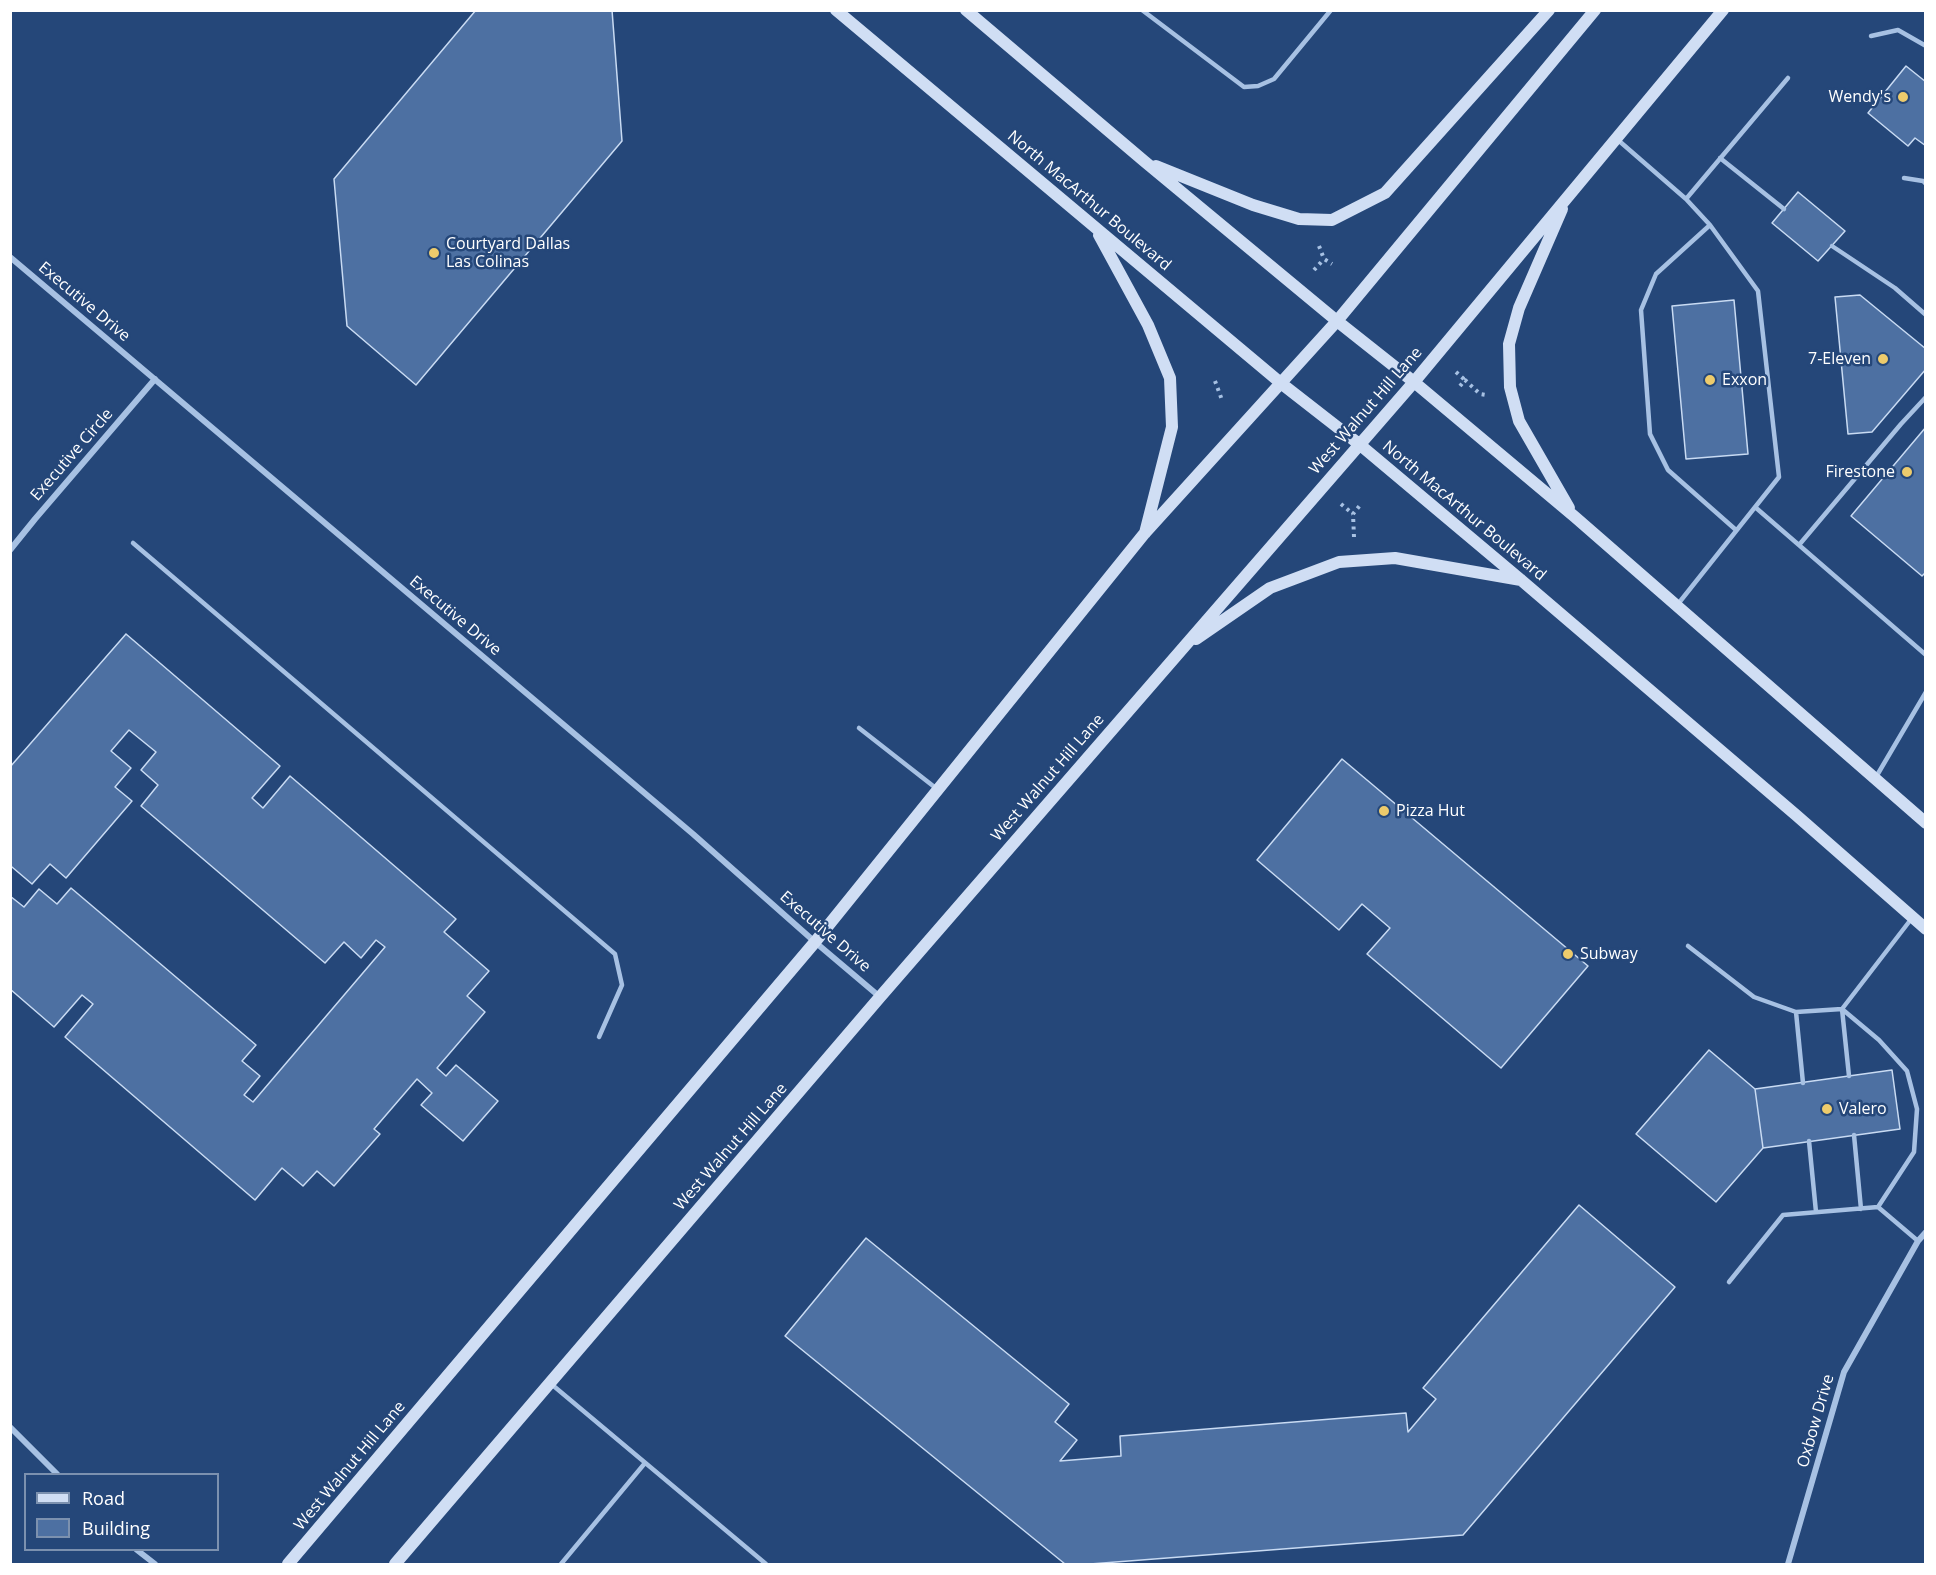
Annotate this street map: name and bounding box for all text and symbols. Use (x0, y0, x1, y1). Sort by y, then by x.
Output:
place label: Wendy's (1828, 87, 1891, 107)
marker: Wendy's (1896, 90, 1910, 104)
street label: North MacArthur Boulevard (1003, 127, 1175, 275)
place label: Courtyard Dallas Las Colinas (446, 234, 570, 272)
marker: Courtyard Dallas Las Colinas (427, 246, 441, 260)
street label: Executive Drive (34, 258, 134, 346)
street label: West Walnut Hill Lane (1305, 343, 1427, 479)
place label: 7-Eleven (1808, 349, 1871, 369)
marker: 7-Eleven (1876, 352, 1890, 366)
place label: Exxon (1722, 370, 1767, 390)
marker: Exxon (1703, 373, 1717, 387)
street label: Executive Circle (27, 405, 117, 505)
street label: North MacArthur Boulevard (1378, 437, 1550, 585)
place label: Firestone (1825, 462, 1895, 482)
marker: Firestone (1900, 465, 1914, 479)
street label: Executive Drive (405, 572, 505, 660)
street label: West Walnut Hill Lane (987, 710, 1109, 846)
place label: Pizza Hut (1396, 801, 1465, 821)
marker: Pizza Hut (1377, 804, 1391, 818)
street label: Executive Drive (776, 887, 874, 977)
place label: Subway (1580, 944, 1638, 964)
marker: Subway (1561, 947, 1575, 961)
street label: West Walnut Hill Lane (670, 1079, 792, 1215)
place label: Valero (1839, 1099, 1887, 1119)
marker: Valero (1820, 1102, 1834, 1116)
street label: Oxbow Drive (1794, 1372, 1838, 1470)
street label: West Walnut Hill Lane (290, 1398, 410, 1534)
legend (24, 1473, 219, 1551)
text: Road (82, 1486, 125, 1510)
text: Building (82, 1516, 150, 1540)

